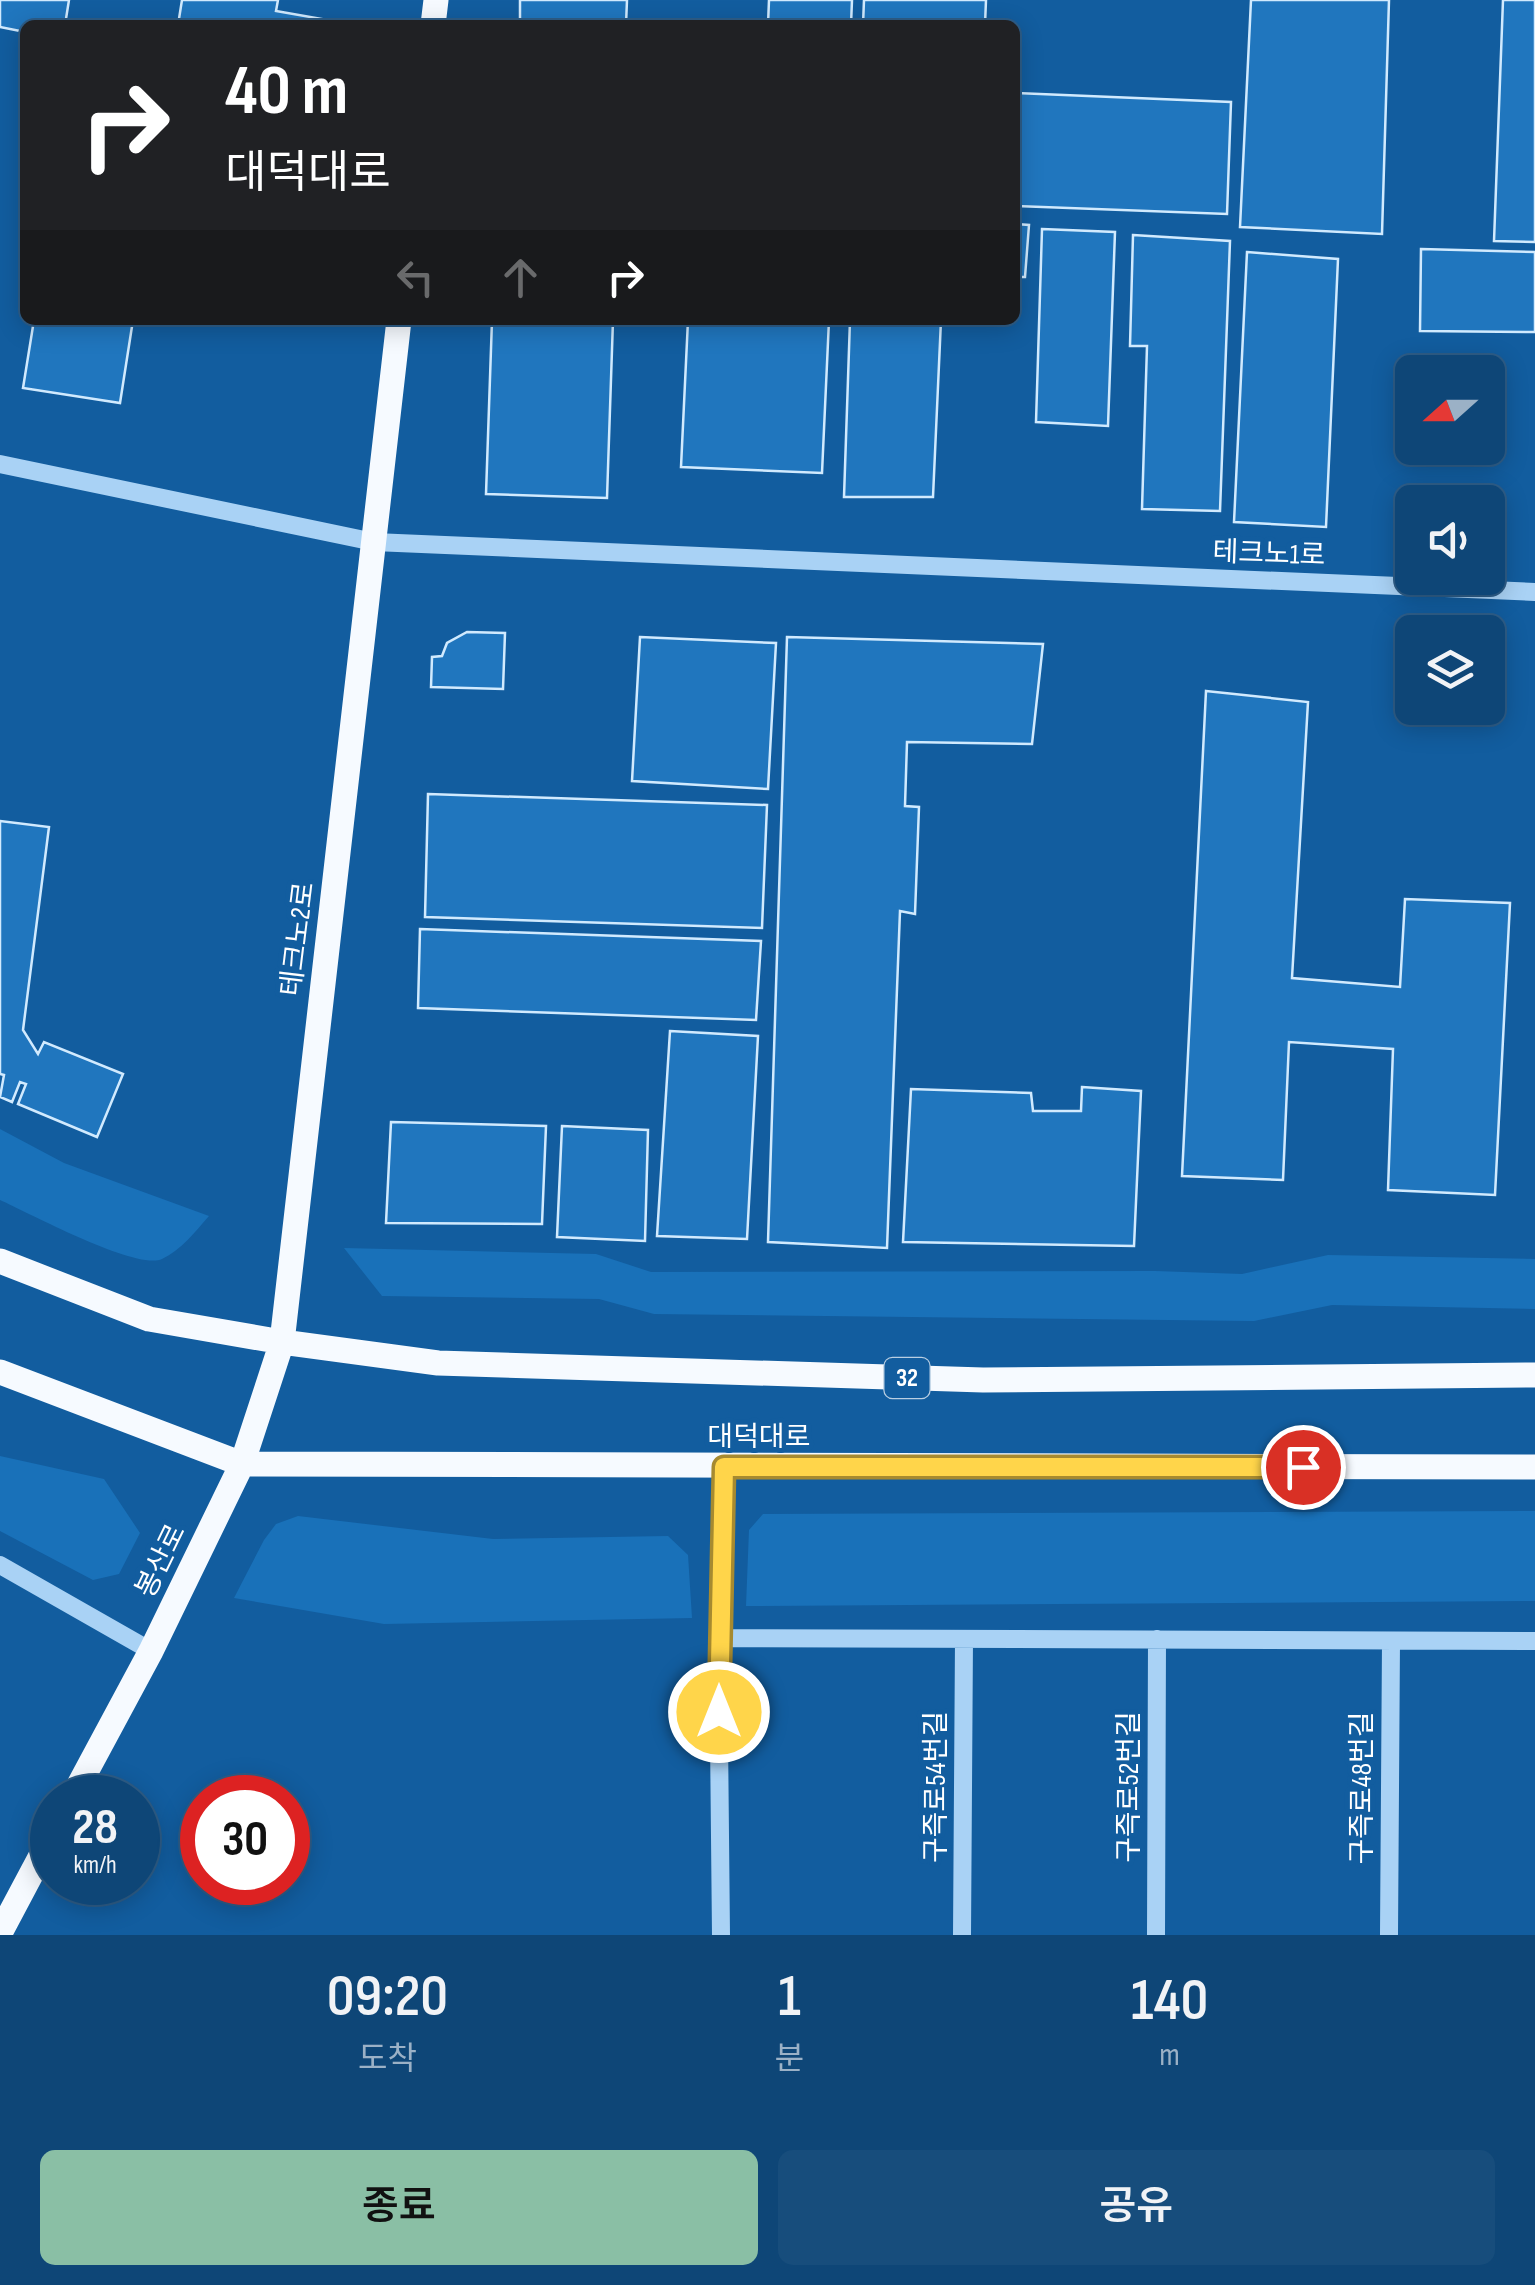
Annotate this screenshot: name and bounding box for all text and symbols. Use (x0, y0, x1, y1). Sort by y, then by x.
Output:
text: 40 m (225, 50, 348, 134)
icon: right (60, 60, 190, 190)
text: 대덕대로 (225, 146, 391, 201)
icon: left (388, 250, 443, 305)
icon: ahead (493, 250, 548, 305)
icon: right (598, 250, 653, 305)
north arrow (1395, 355, 1505, 465)
map controls (1395, 355, 1505, 725)
button: sound (1395, 485, 1505, 595)
street label: 테크노1로 (1212, 536, 1326, 572)
button: layers (1395, 615, 1505, 725)
street label: 테크노2로 (275, 880, 321, 998)
road number: 32 (884, 1358, 930, 1398)
street label: 대덕대로 (707, 1421, 811, 1454)
pin (1261, 1425, 1346, 1510)
icon: arrive (1276, 1440, 1331, 1495)
street label: 봉산로 (129, 1519, 193, 1603)
position arrow (667, 1660, 771, 1764)
street label: 구즉로54번길 (920, 1711, 953, 1863)
street label: 구즉로52번길 (1113, 1711, 1146, 1863)
street label: 구즉로48번길 (1346, 1712, 1379, 1864)
speed limit sign: 30 (180, 1775, 310, 1905)
text: 28 (72, 1798, 118, 1858)
text: km/h (73, 1850, 117, 1881)
text: 09:20 (327, 1961, 448, 2033)
text: 1 (778, 1961, 801, 2033)
text: 140 (1131, 1965, 1208, 2037)
text: m (1159, 2036, 1180, 2075)
text: 도착 (358, 2040, 417, 2079)
text: 분 (775, 2040, 804, 2079)
button: 종료 (40, 2150, 758, 2265)
button: 공유 (778, 2150, 1495, 2265)

